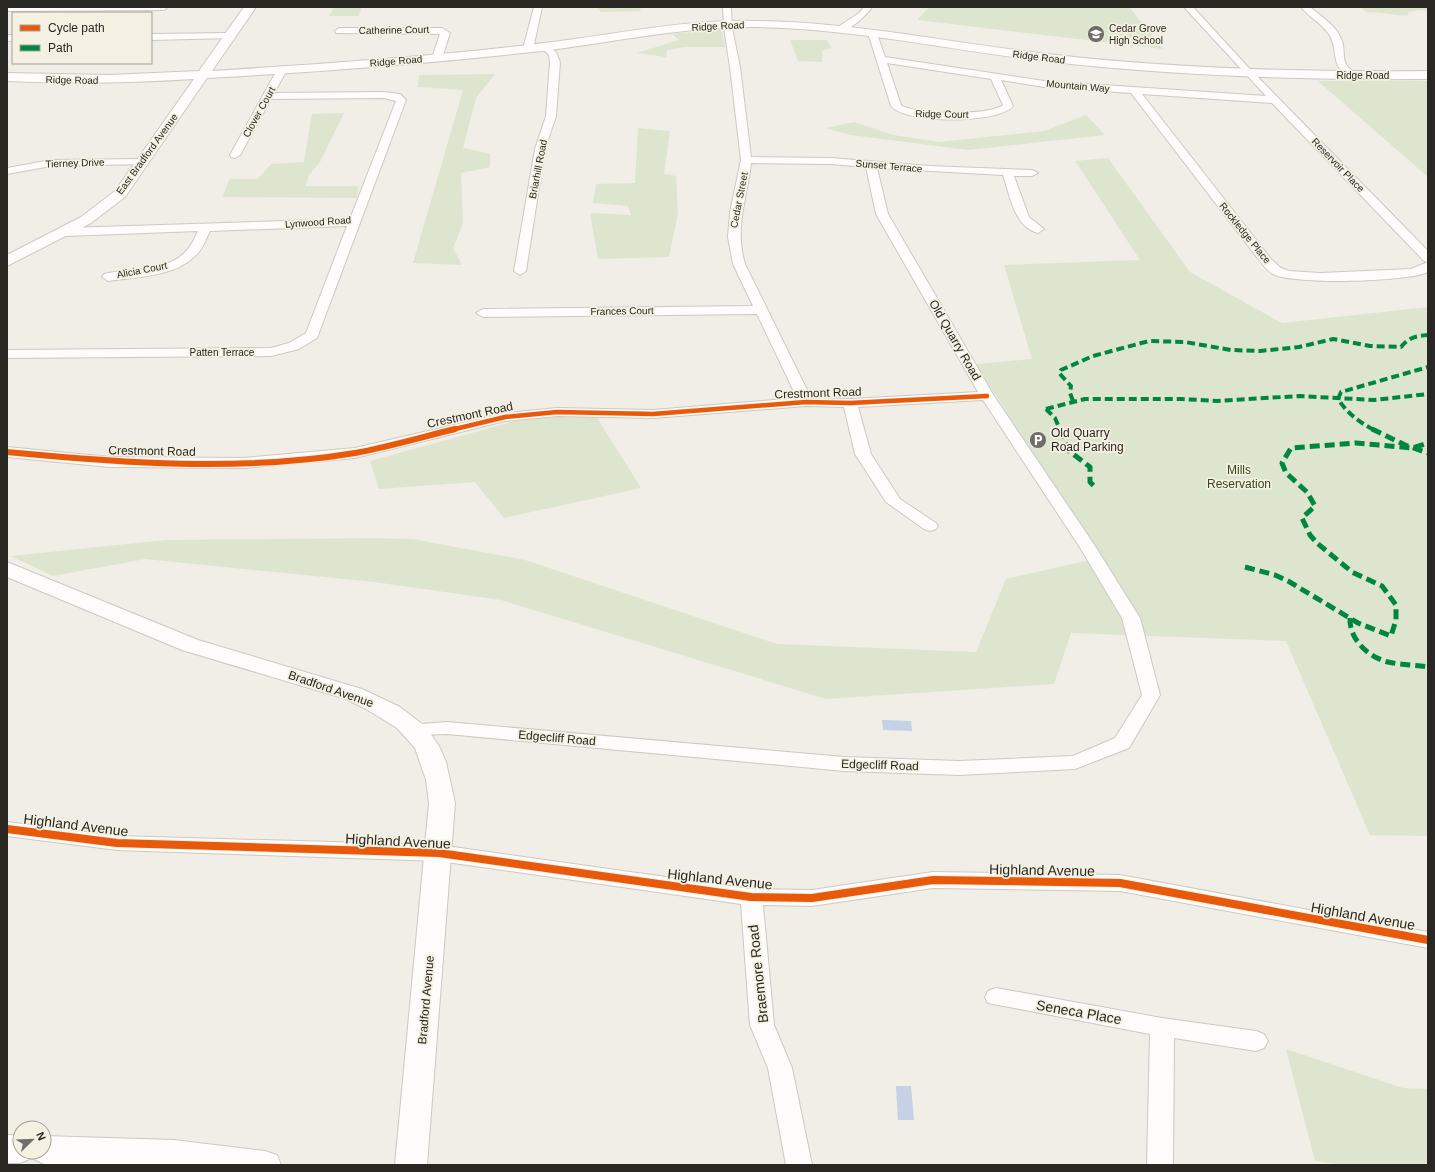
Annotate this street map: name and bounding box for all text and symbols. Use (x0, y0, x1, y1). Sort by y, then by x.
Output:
legend (12, 12, 152, 64)
street label: Ridge Road (691, 19, 745, 33)
text: Cycle path (48, 21, 105, 35)
place label: Cedar Grove High School (1109, 23, 1167, 46)
street label: Catherine Court (359, 24, 430, 36)
school or university icon: Cedar Grove High School (1086, 24, 1106, 44)
text: Path (48, 41, 73, 55)
street label: Ridge Road (1012, 48, 1066, 66)
street label: Ridge Road (369, 53, 423, 69)
street label: Ridge Road (1337, 70, 1389, 81)
street label: Ridge Road (46, 74, 98, 86)
street label: Mountain Way (1046, 78, 1110, 94)
street label: Clover Court (241, 85, 278, 139)
street label: Ridge Court (915, 108, 969, 120)
street label: East Bradford Avenue (114, 111, 180, 197)
street label: Reservoir Place (1310, 136, 1367, 195)
street label: Briarhill Road (527, 138, 549, 200)
street label: Tierney Drive (45, 156, 105, 170)
street label: Sunset Terrace (855, 158, 923, 174)
street label: Cedar Street (728, 171, 750, 229)
street label: Rockledge Place (1217, 200, 1273, 266)
street label: Lynwood Road (285, 214, 351, 230)
street label: Alicia Court (116, 260, 168, 280)
street label: Old Quarry Road (926, 297, 984, 383)
street label: Frances Court (590, 305, 654, 317)
street label: Patten Terrace (190, 347, 255, 358)
street label: Crestmont Road (774, 384, 862, 402)
street label: Crestmont Road (426, 399, 514, 431)
place label: Old Quarry Road Parking (1051, 426, 1124, 454)
parking icon: Old Quarry Road Parking (1028, 430, 1048, 450)
street label: Crestmont Road (108, 443, 196, 459)
park label: Mills Reservation (1207, 463, 1271, 491)
street label: Bradford Avenue (287, 668, 376, 710)
street label: Edgecliff Road (518, 728, 596, 748)
street label: Edgecliff Road (841, 757, 919, 773)
street label: Highland Avenue (23, 811, 130, 839)
street label: Highland Avenue (345, 830, 451, 852)
street label: Highland Avenue (989, 861, 1095, 879)
street label: Highland Avenue (667, 866, 774, 892)
street label: Highland Avenue (1310, 899, 1417, 933)
street label: Braemore Road (745, 924, 771, 1024)
street label: Bradford Avenue (415, 955, 437, 1045)
street label: Seneca Place (1035, 997, 1123, 1027)
north arrow (12, 1120, 52, 1160)
text: N (34, 1130, 48, 1142)

